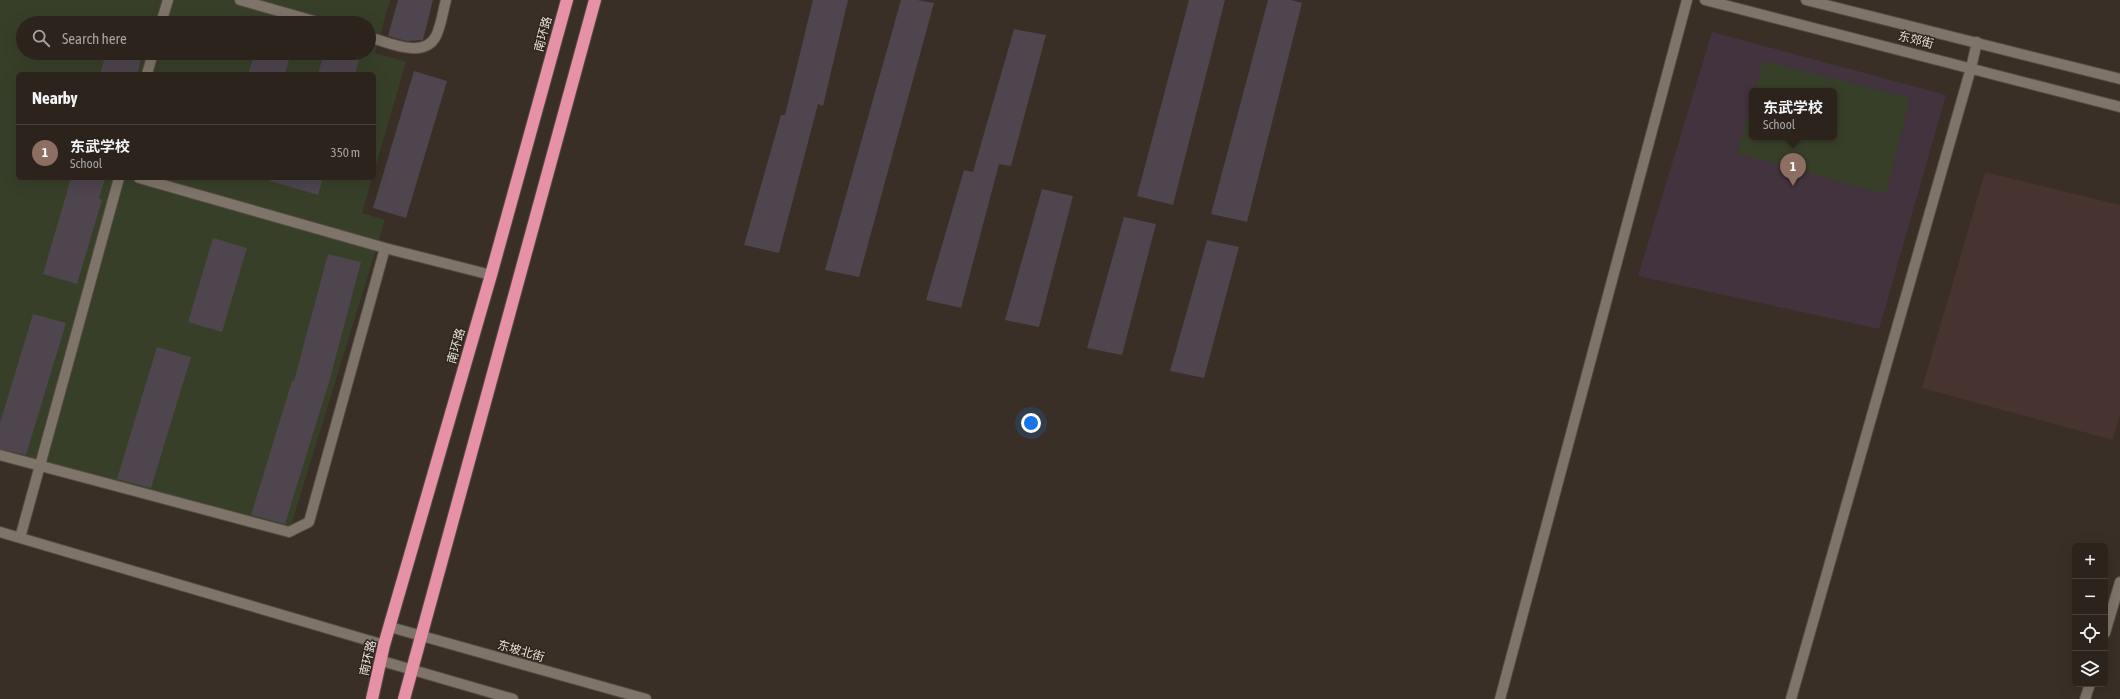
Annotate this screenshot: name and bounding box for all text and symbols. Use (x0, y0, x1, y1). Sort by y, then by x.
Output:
street label: 南环路 (532, 15, 554, 53)
search box (16, 16, 376, 60)
icon: search (30, 27, 52, 49)
street label: 东郊街 (1897, 29, 1935, 51)
text: Search here (62, 30, 127, 47)
text: Nearby (32, 88, 78, 108)
popup (1749, 88, 1837, 140)
text: 东武学校 (1763, 99, 1823, 116)
text: School (1763, 117, 1795, 132)
text: 东武学校 (70, 138, 130, 155)
text: 1 (42, 145, 48, 160)
text: 350 m (331, 145, 360, 160)
pin: 1 (1780, 153, 1806, 186)
text: School (70, 156, 102, 171)
street label: 南环路 (444, 327, 468, 365)
your location (1021, 413, 1041, 433)
map controls (2072, 543, 2108, 687)
button: + (2072, 543, 2108, 579)
button: − (2072, 579, 2108, 615)
button: locate (2072, 615, 2108, 651)
street label: 东坡北街 (496, 638, 546, 664)
street label: 南环路 (357, 639, 379, 677)
button: layers (2072, 651, 2108, 687)

